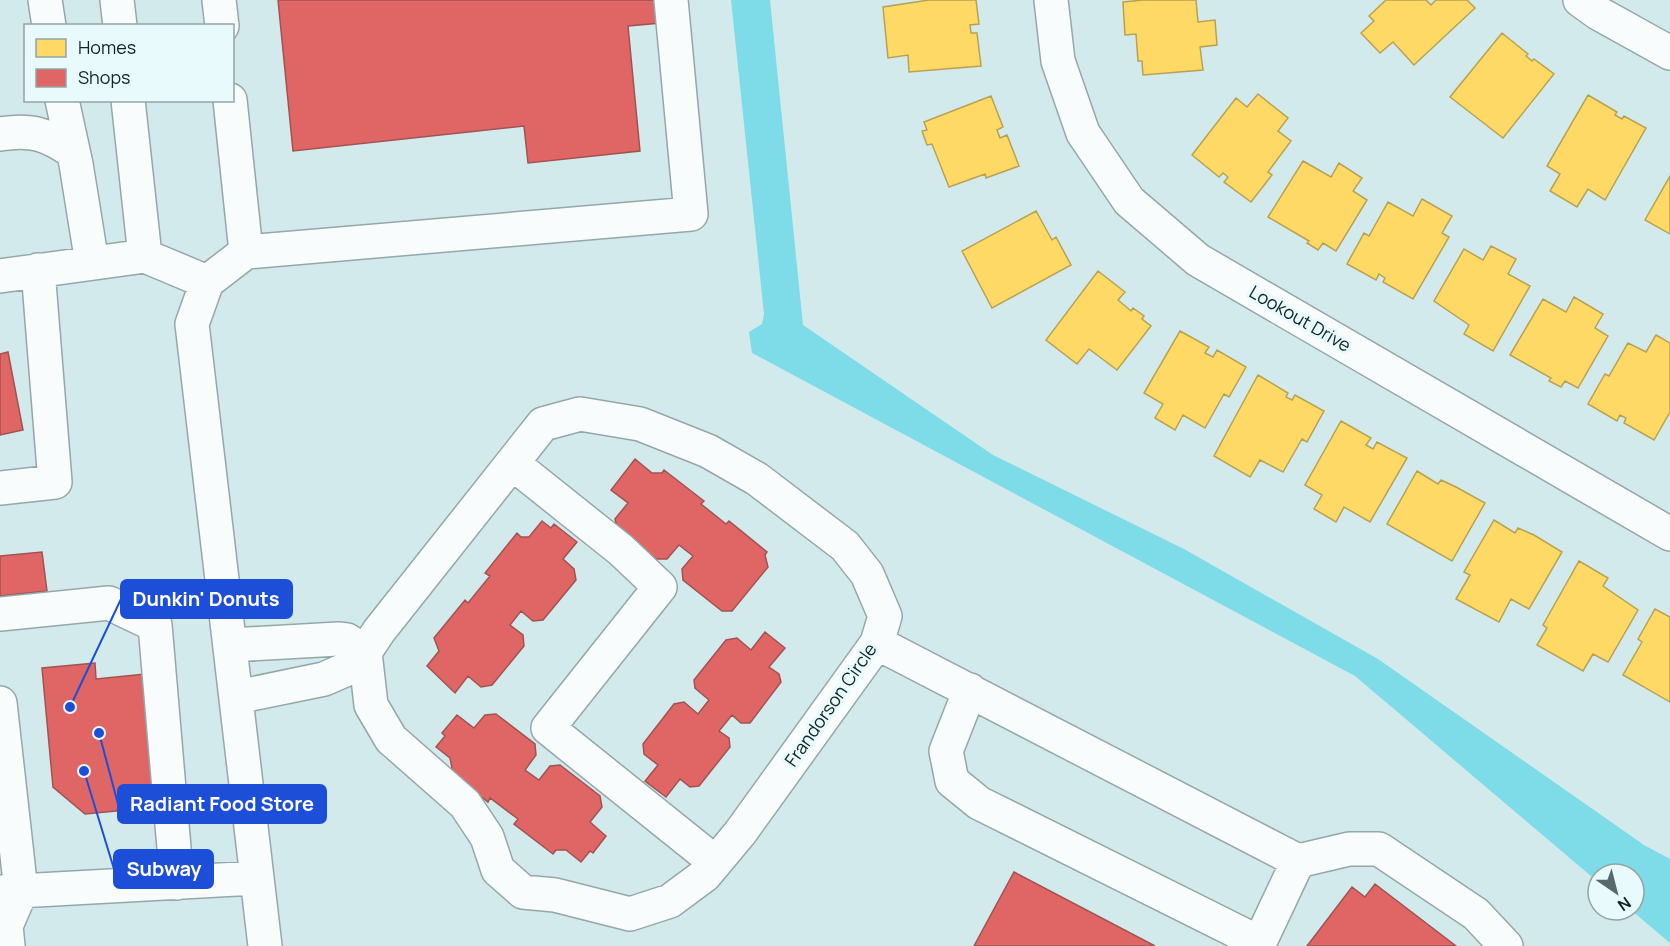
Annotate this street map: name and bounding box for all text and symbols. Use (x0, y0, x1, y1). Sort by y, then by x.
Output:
legend (24, 24, 234, 102)
text: Homes (78, 35, 136, 59)
text: Shops (78, 65, 130, 89)
street label: Lookout Drive (1245, 279, 1356, 357)
callout: Dunkin' Donuts (121, 580, 292, 618)
text: Dunkin' Donuts (132, 585, 280, 612)
street label: Frandorson Circle (779, 638, 882, 771)
callout: Radiant Food Store (118, 785, 326, 823)
text: Radiant Food Store (130, 790, 314, 817)
callout: Subway (114, 850, 213, 888)
text: Subway (126, 855, 202, 882)
north arrow (1586, 862, 1646, 922)
text: N (1614, 892, 1636, 917)

